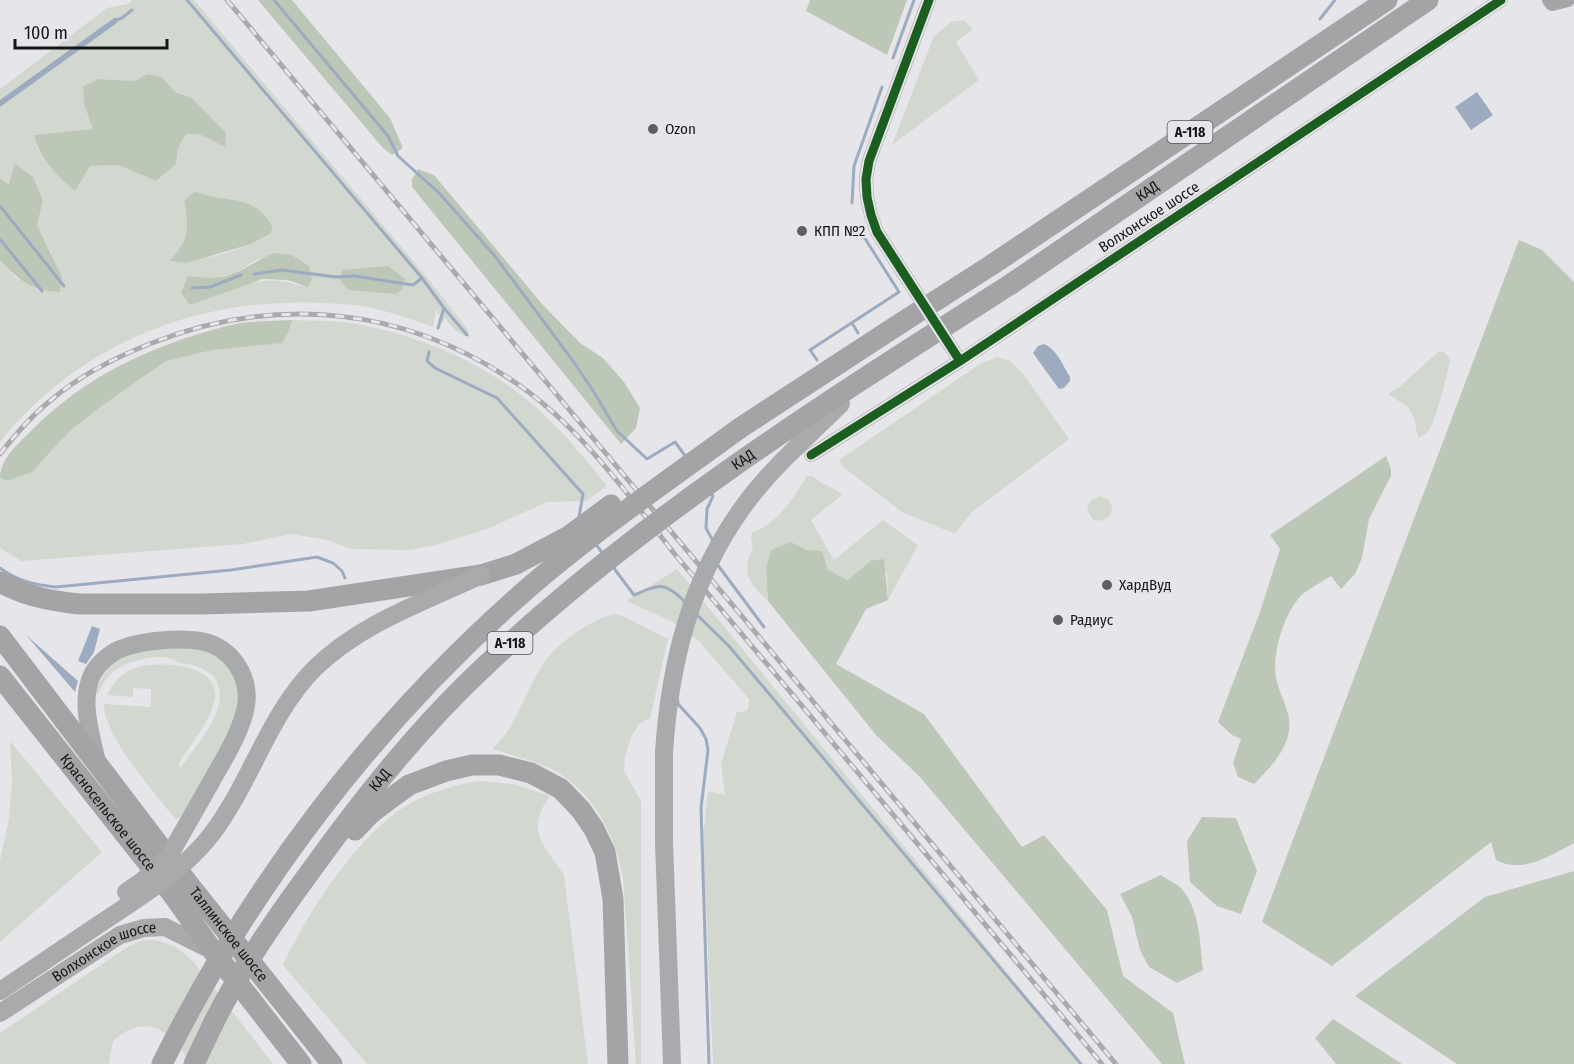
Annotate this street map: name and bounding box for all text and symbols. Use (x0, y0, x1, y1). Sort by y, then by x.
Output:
scale bar (15, 12, 166, 50)
text: 100 m (24, 22, 68, 44)
place label: Ozon (665, 120, 696, 138)
road number: А-118 (1168, 121, 1212, 143)
marker: Ozon (646, 122, 660, 136)
street label: КАД (1132, 177, 1162, 205)
street label: Волхонское шоссе (1095, 178, 1203, 256)
place label: КПП №2 (814, 222, 866, 240)
marker: КПП №2 (795, 224, 809, 238)
street label: КАД (728, 445, 758, 474)
place label: ХардВуд (1119, 576, 1171, 594)
marker: ХардВуд (1100, 578, 1114, 592)
place label: Радиус (1070, 611, 1114, 629)
marker: Радиус (1051, 613, 1065, 627)
road number: А-118 (488, 632, 532, 654)
street label: Красносельское шоссе (56, 750, 160, 875)
street label: КАД (365, 765, 394, 795)
street label: Таллинское шоссе (186, 884, 272, 985)
street label: Волхонское шоссе (49, 918, 157, 986)

